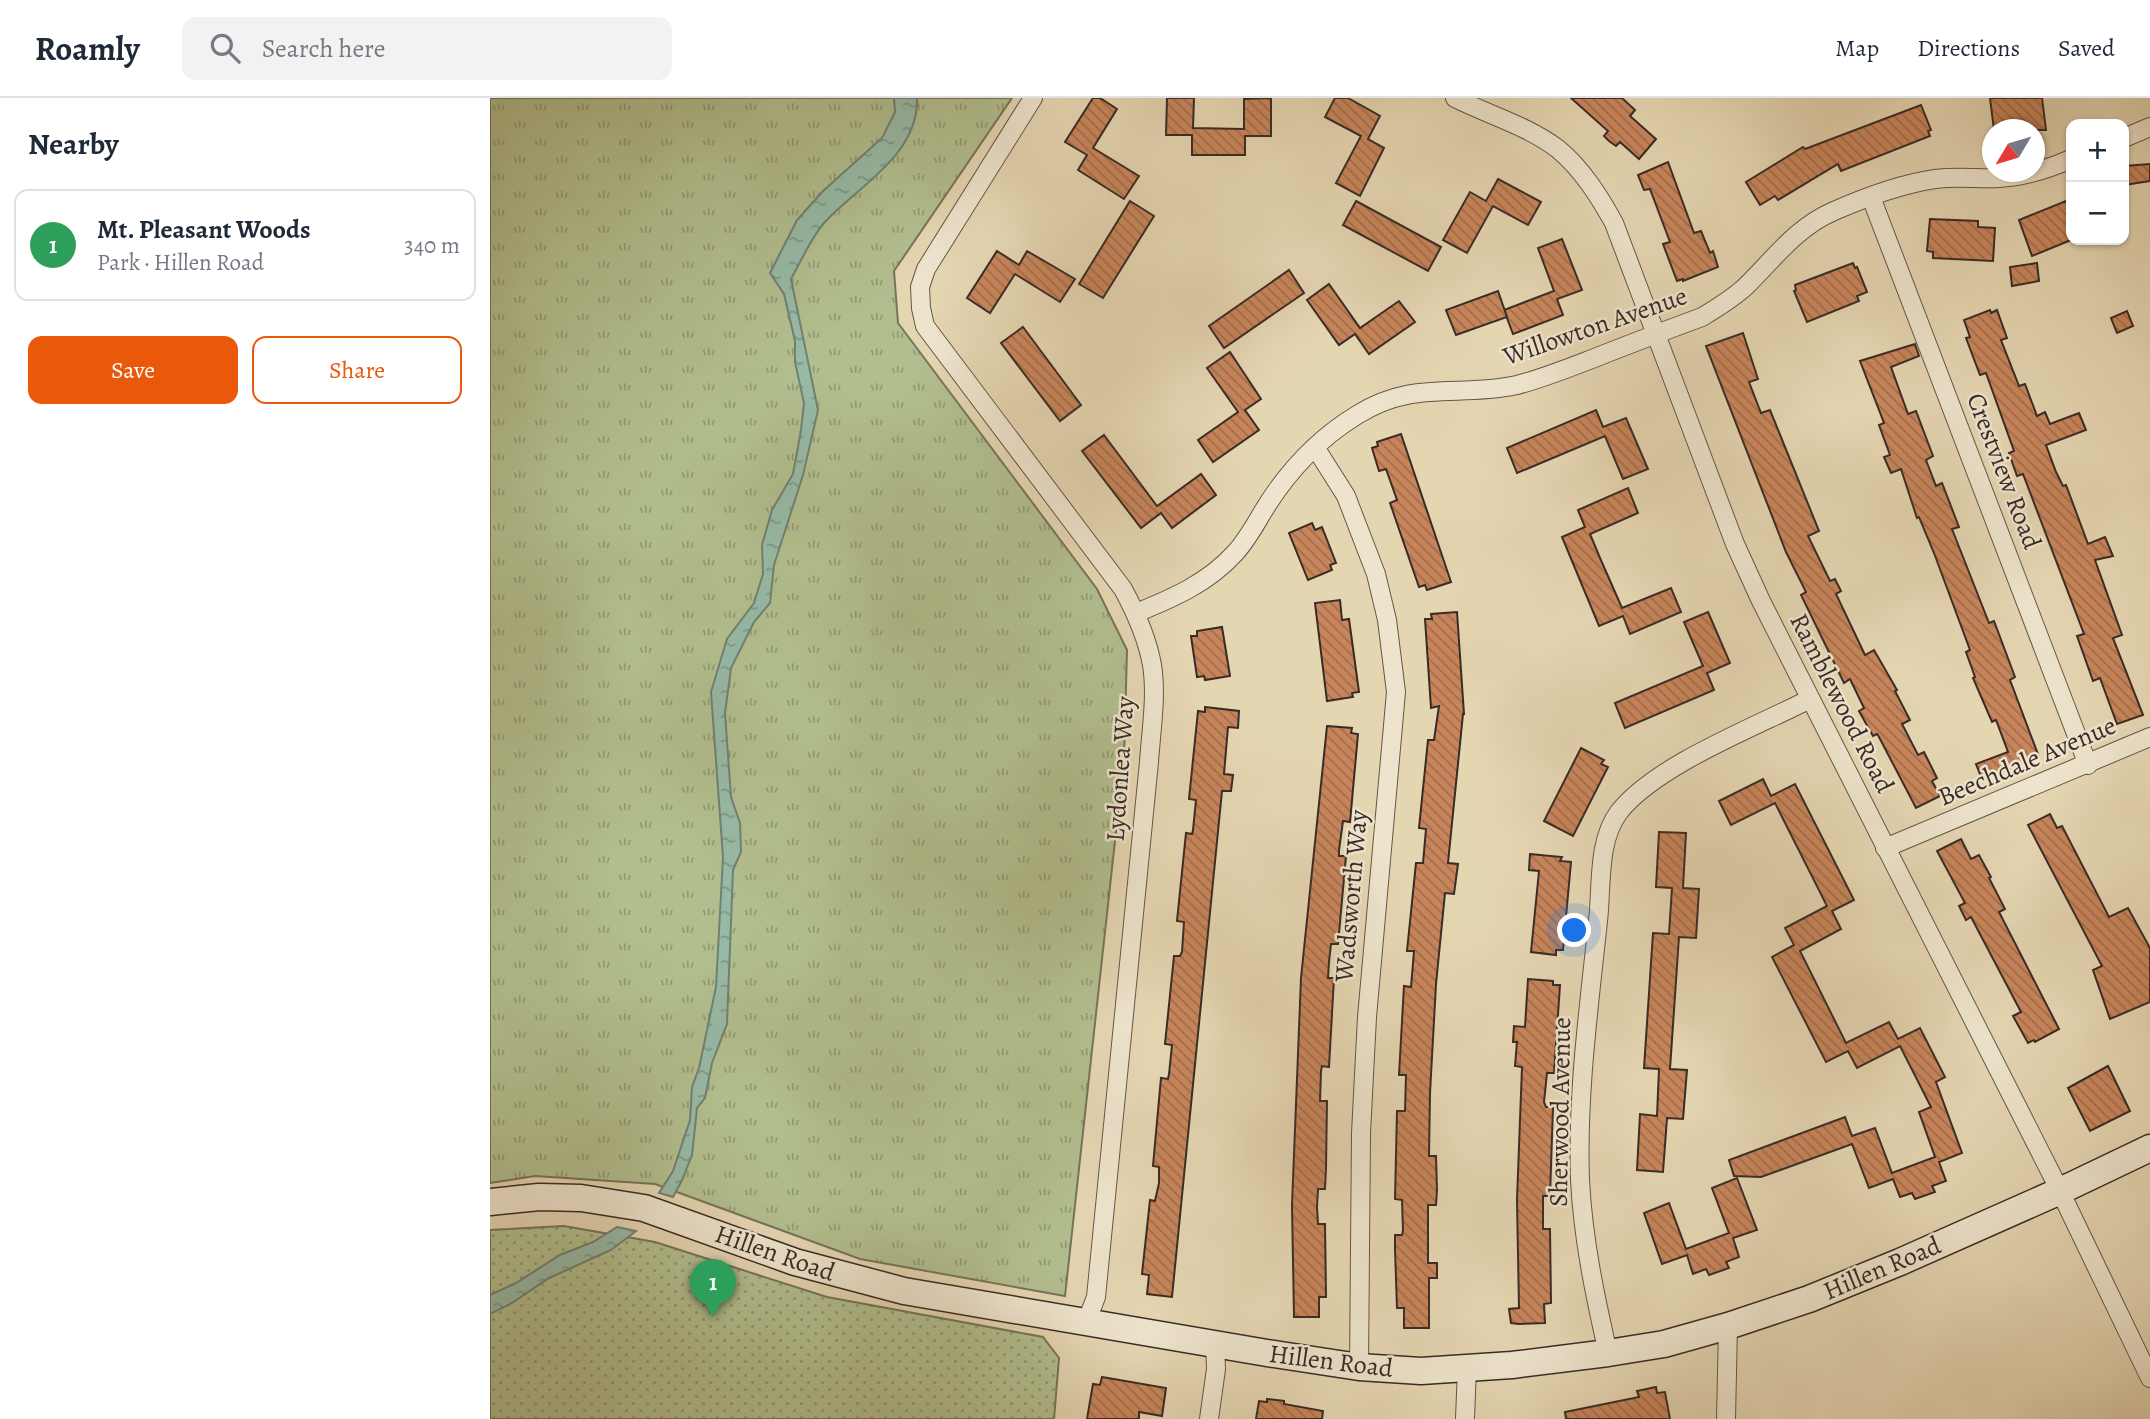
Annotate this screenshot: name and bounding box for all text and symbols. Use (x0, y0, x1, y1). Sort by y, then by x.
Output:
search box (182, 17, 672, 80)
text: Roamly (35, 26, 140, 71)
icon: search (206, 29, 244, 67)
text: Search here (262, 31, 385, 66)
text: Map (1835, 32, 1879, 64)
text: Directions (1917, 32, 2020, 64)
text: Saved (2058, 32, 2115, 64)
north arrow (1982, 119, 2045, 182)
map controls (2066, 119, 2129, 245)
button: + (2066, 119, 2129, 182)
text: Nearby (28, 124, 119, 164)
button: − (2066, 182, 2129, 245)
text: Mt. Pleasant Woods (97, 212, 311, 247)
text: 1 (49, 230, 57, 261)
text: 340 m (404, 230, 460, 261)
text: Park · Hillen Road (97, 247, 264, 278)
street label: Willowton Avenue (1497, 278, 1692, 374)
button: Save (28, 336, 238, 404)
button: Share (252, 336, 462, 404)
street label: Crestview Road (1958, 388, 2050, 554)
street label: Ramblewood Road (1782, 607, 1902, 799)
street label: Lydonlea Way (1097, 695, 1143, 843)
street label: Beechdale Avenue (1933, 708, 2121, 814)
street label: Wadsworth Way (1326, 808, 1376, 984)
your location (1557, 913, 1591, 947)
street label: Sherwood Avenue (1541, 1017, 1579, 1207)
street label: Hillen Road (710, 1216, 840, 1290)
street label: Hillen Road (1818, 1228, 1946, 1308)
pin: 1 (690, 1259, 736, 1317)
street label: Hillen Road (1267, 1336, 1395, 1386)

